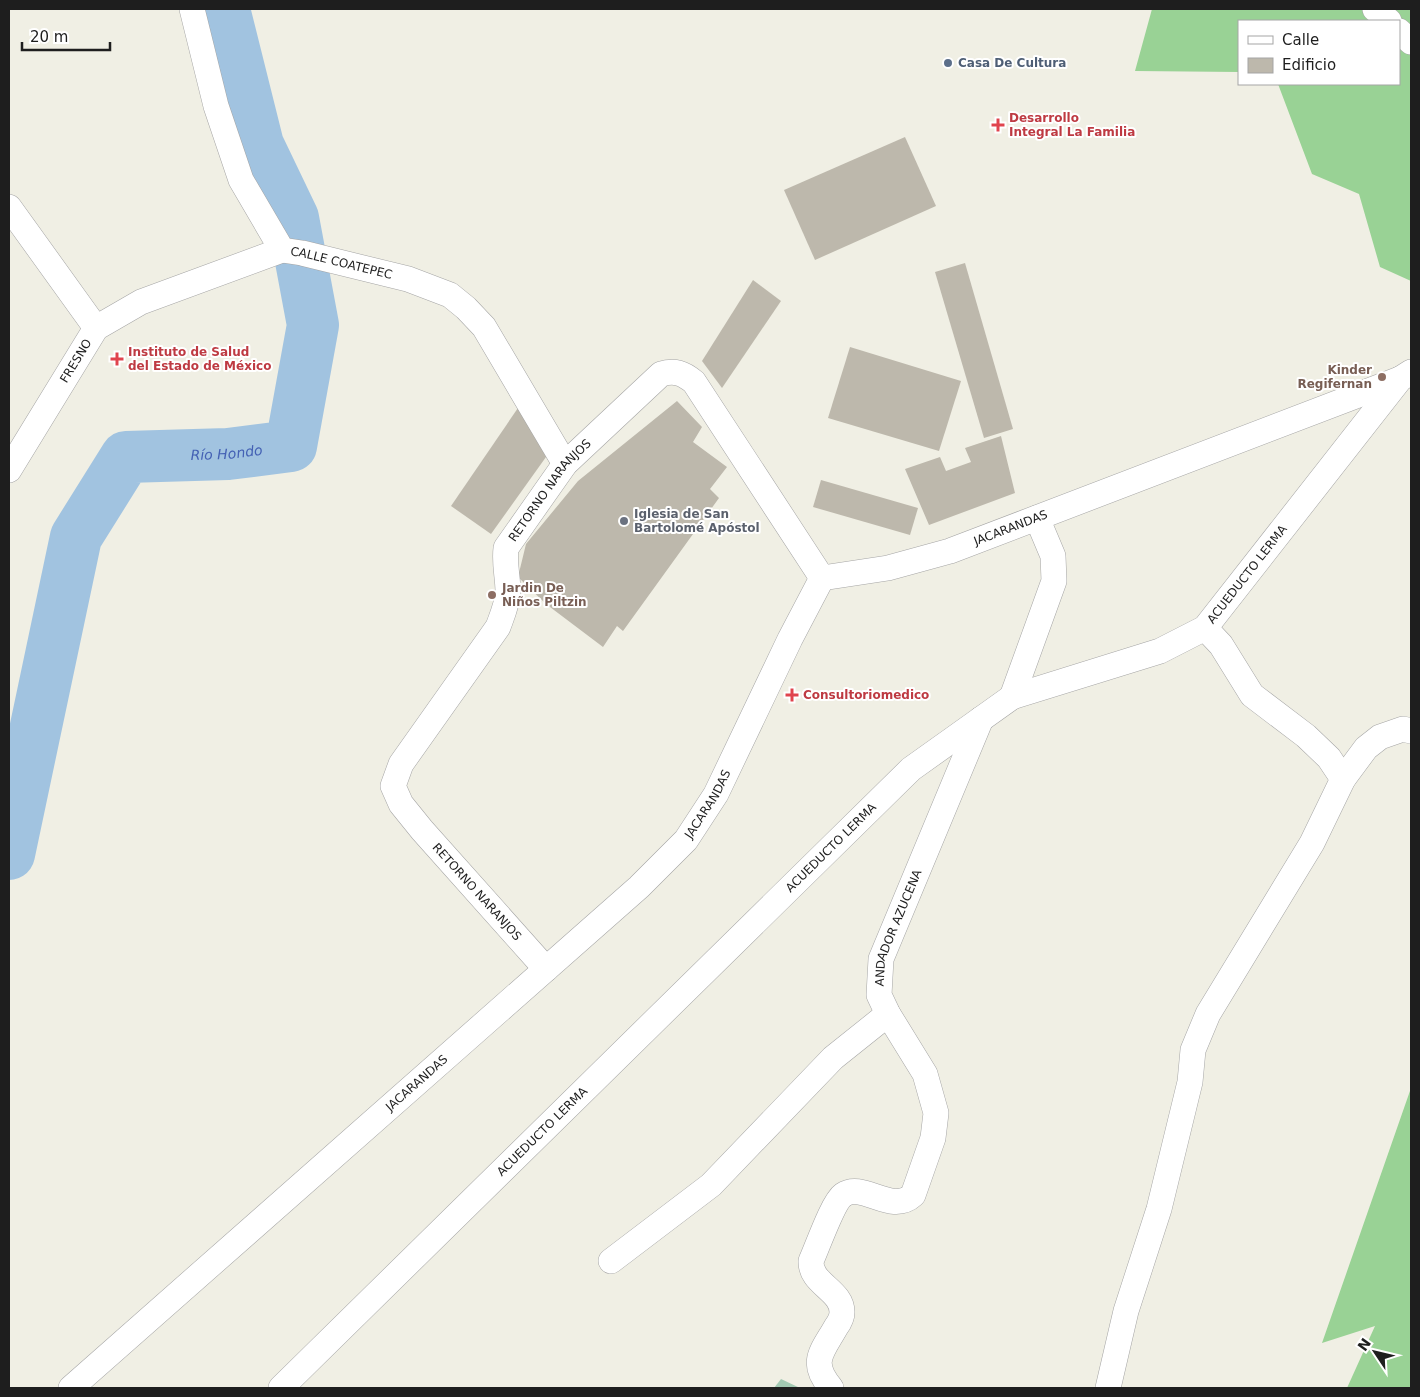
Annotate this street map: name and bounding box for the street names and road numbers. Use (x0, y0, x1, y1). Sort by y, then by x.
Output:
street label: CALLE COATEPEC (289, 244, 394, 282)
street label: FRESNO (57, 336, 95, 385)
street label: RETORNO NARANJOS (506, 436, 594, 544)
street label: JACARANDAS (971, 507, 1050, 549)
street label: ACUEDUCTO LERMA (1204, 522, 1290, 626)
street label: JACARANDAS (681, 767, 734, 842)
street label: ACUEDUCTO LERMA (783, 800, 880, 895)
street label: RETORNO NARANJOS (430, 840, 524, 944)
street label: ANDADOR AZUCENA (872, 867, 925, 987)
street label: JACARANDAS (382, 1052, 451, 1115)
street label: ACUEDUCTO LERMA (494, 1084, 591, 1179)

